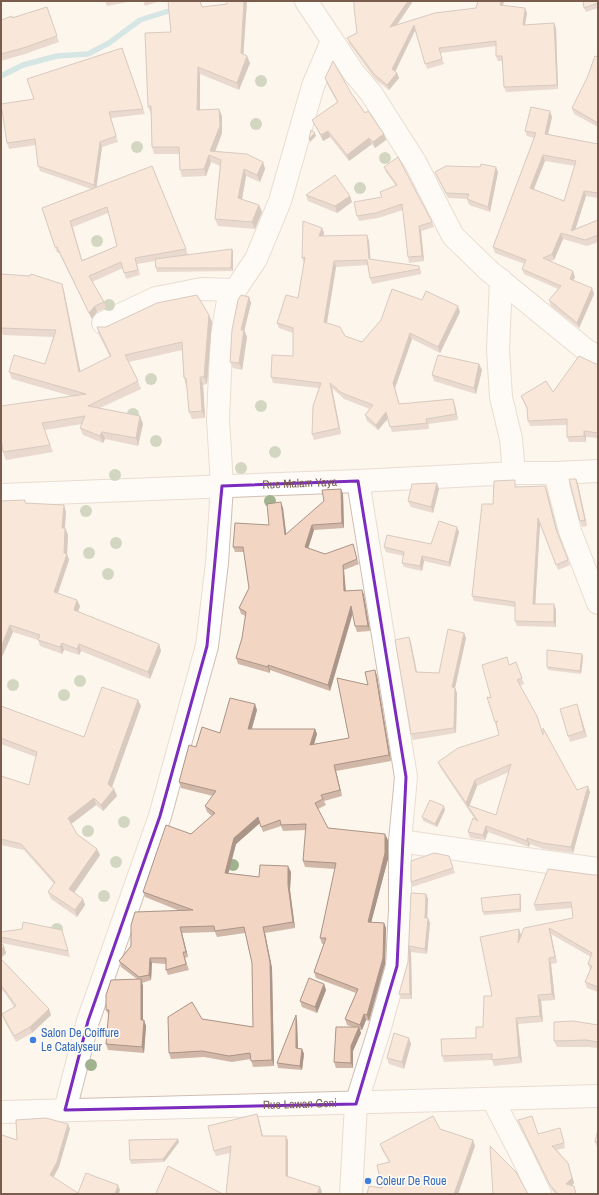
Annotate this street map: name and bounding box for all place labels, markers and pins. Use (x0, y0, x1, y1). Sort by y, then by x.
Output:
place label: Salon De Coiffure Le Catalyseur (41, 1025, 119, 1055)
marker: Salon De Coiffure Le Catalyseur (28, 1035, 38, 1045)
place label: Coleur De Roue (376, 1173, 447, 1189)
marker: Coleur De Roue (363, 1176, 373, 1186)

